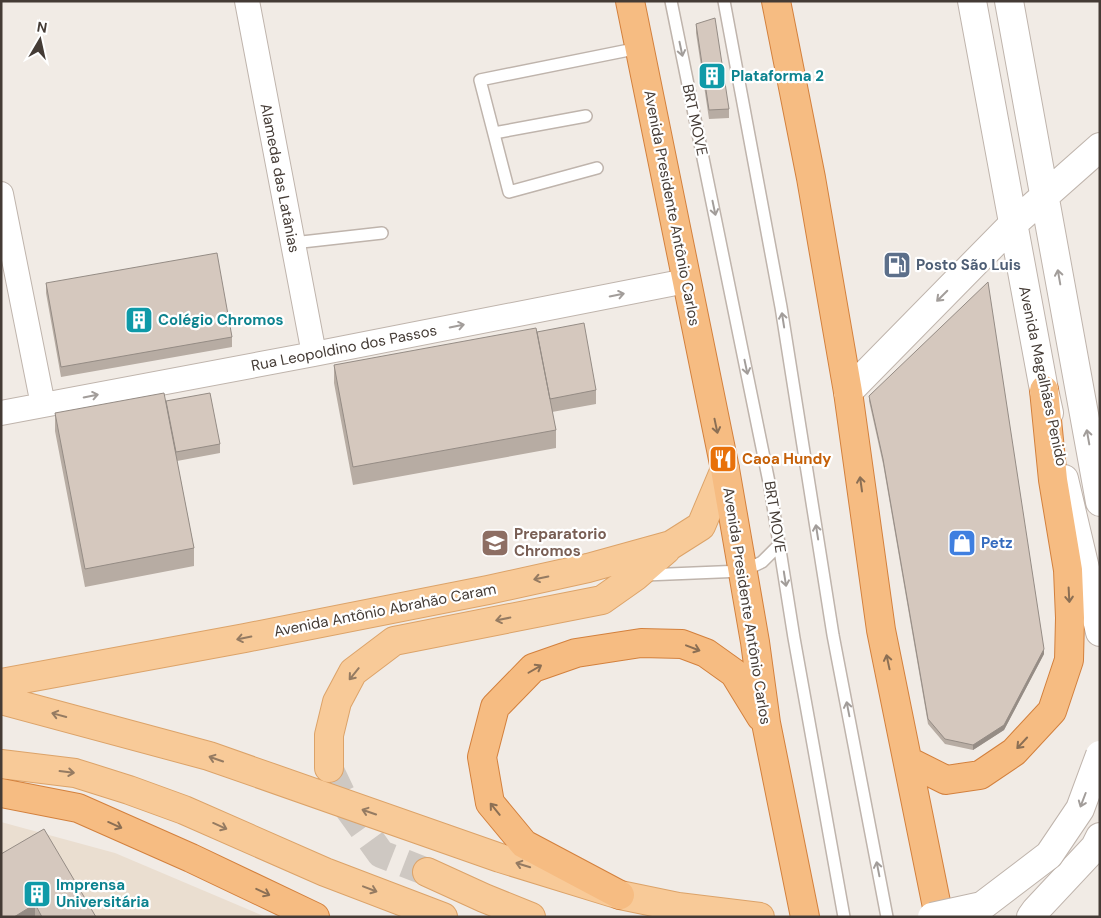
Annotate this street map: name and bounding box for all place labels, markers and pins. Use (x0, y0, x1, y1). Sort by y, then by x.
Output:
building icon: Plataforma 2 (697, 61, 727, 91)
place label: Plataforma 2 (731, 66, 824, 86)
fuel station icon: Posto São Luis (882, 250, 912, 280)
place label: Posto São Luis (916, 255, 1021, 275)
building icon: Colégio Chromos (124, 305, 154, 335)
place label: Colégio Chromos (158, 310, 284, 330)
restaurant icon: Caoa Hundy (708, 444, 738, 474)
place label: Caoa Hundy (742, 449, 831, 469)
place label: Preparatorio Chromos (514, 524, 607, 561)
school or university icon: Preparatorio Chromos (480, 528, 510, 558)
shop icon: Petz (947, 528, 977, 558)
place label: Petz (981, 533, 1013, 553)
place label: Imprensa Universitária (56, 875, 149, 912)
building icon: Imprensa Universitária (22, 879, 52, 909)

